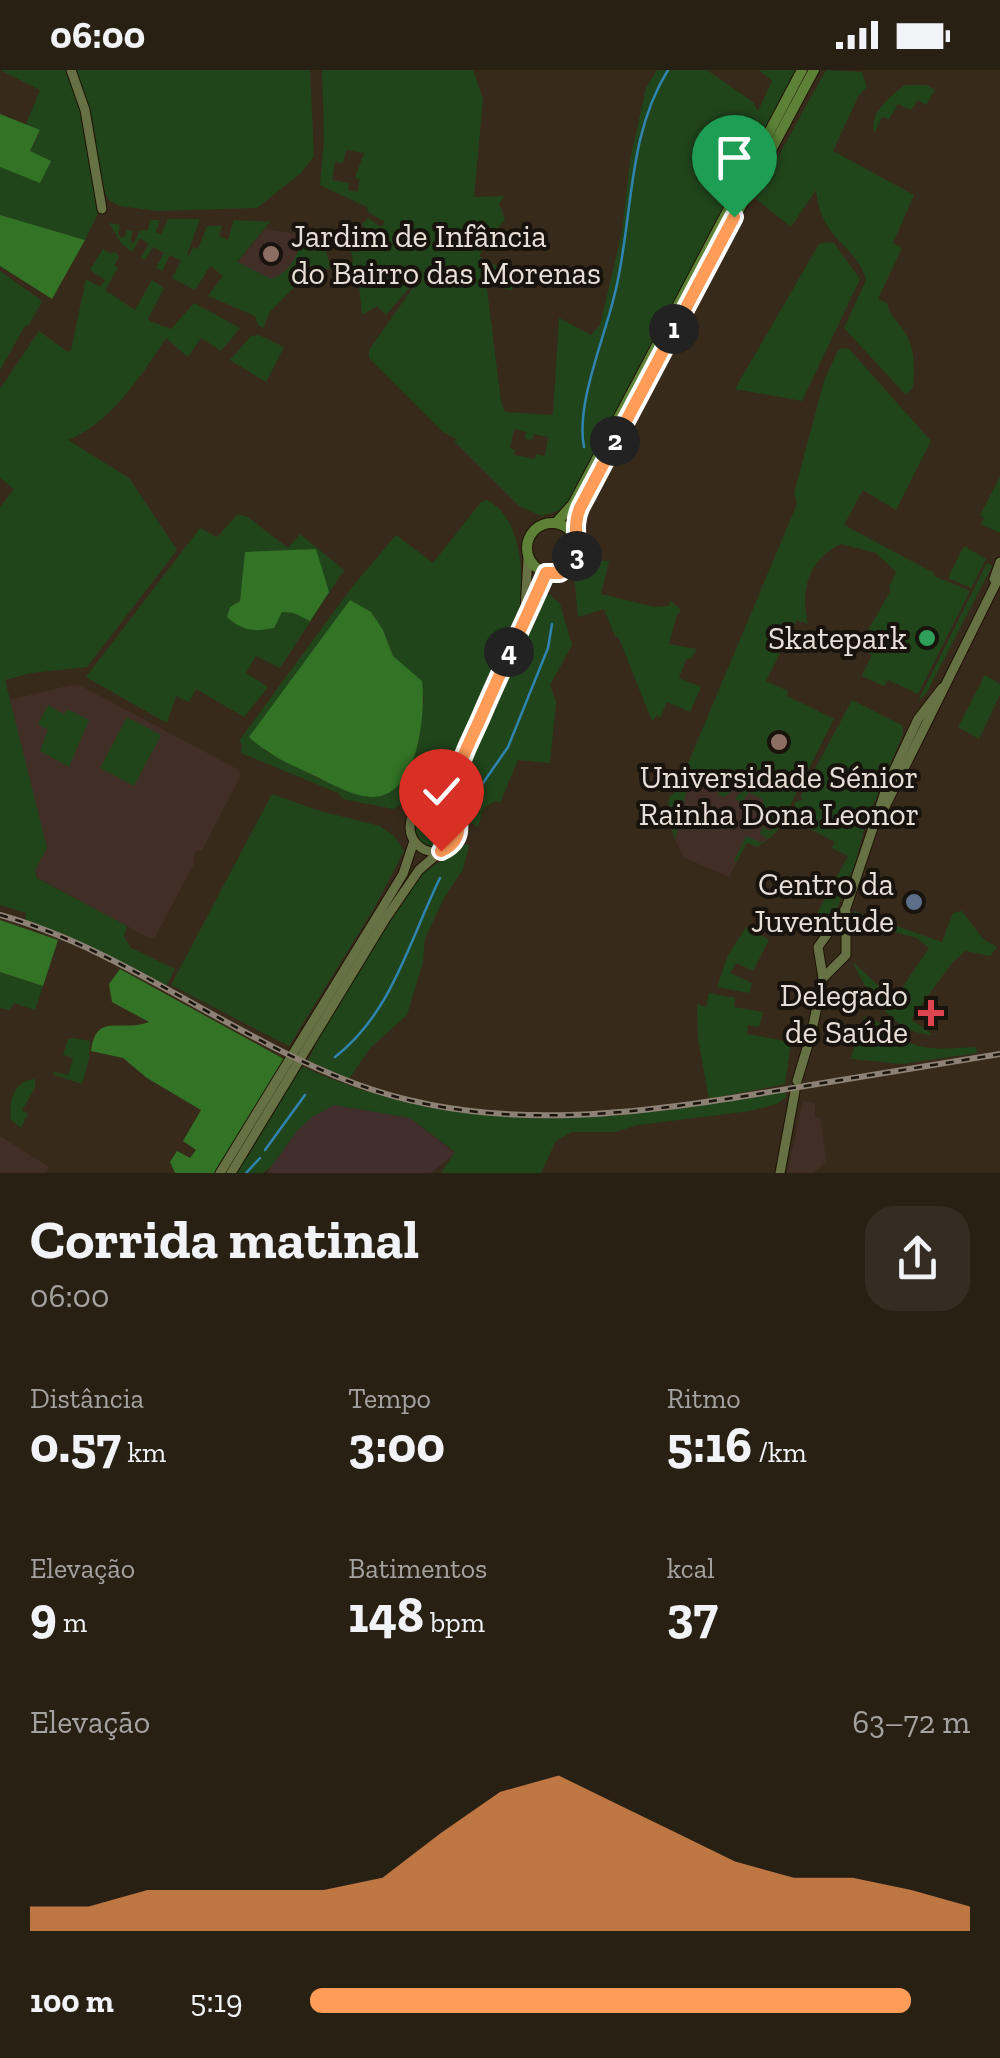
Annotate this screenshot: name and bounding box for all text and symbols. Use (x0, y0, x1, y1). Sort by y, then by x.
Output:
text: 06:00 (50, 12, 145, 58)
pin (692, 115, 777, 218)
icon: arrive (707, 130, 762, 185)
place label: Jardim de Infância do Bairro das Morenas (291, 217, 601, 292)
marker: Jardim de Infância do Bairro das Morenas (260, 243, 282, 265)
pin: 1 (649, 304, 699, 354)
text: 1 (668, 312, 680, 345)
pin: 2 (590, 416, 640, 466)
text: 2 (607, 424, 623, 457)
pin: 3 (552, 531, 602, 581)
text: 3 (570, 539, 584, 572)
place label: Skatepark (768, 619, 907, 657)
pin: 4 (484, 627, 534, 677)
marker: Skatepark (916, 627, 938, 649)
text: 4 (501, 635, 517, 668)
marker: Universidade Sénior Rainha Dona Leonor (768, 731, 790, 753)
pin (399, 749, 484, 852)
place label: Universidade Sénior Rainha Dona Leonor (639, 758, 919, 833)
icon: check (414, 764, 469, 819)
place label: Centro da Juventude (751, 865, 894, 940)
marker: Centro da Juventude (903, 891, 925, 913)
place label: Delegado de Saúde (780, 976, 908, 1051)
marker: Delegado de Saúde (918, 1000, 944, 1026)
text: Corrida matinal (30, 1206, 419, 1272)
button: share (865, 1206, 970, 1311)
text: 06:00 (30, 1277, 109, 1315)
text: Distância (30, 1382, 144, 1415)
text: Tempo (348, 1382, 431, 1415)
text: Ritmo (667, 1382, 741, 1415)
text: 0.57 (30, 1415, 121, 1475)
text: 3:00 (348, 1415, 445, 1475)
text: 5:16 (667, 1415, 752, 1475)
text: km (121, 1436, 166, 1469)
text: /km (752, 1436, 807, 1469)
text: Elevação (30, 1552, 135, 1585)
text: Batimentos (348, 1552, 487, 1585)
text: kcal (667, 1552, 715, 1585)
text: 9 (30, 1585, 57, 1645)
text: 148 (348, 1585, 424, 1645)
text: 37 (667, 1585, 718, 1645)
text: m (57, 1606, 87, 1639)
text: bpm (424, 1606, 485, 1639)
text: Elevação (30, 1703, 150, 1741)
text: 63–72 m (852, 1703, 970, 1741)
text: 100 m (30, 1982, 114, 2020)
text: 5:19 (190, 1982, 243, 2020)

